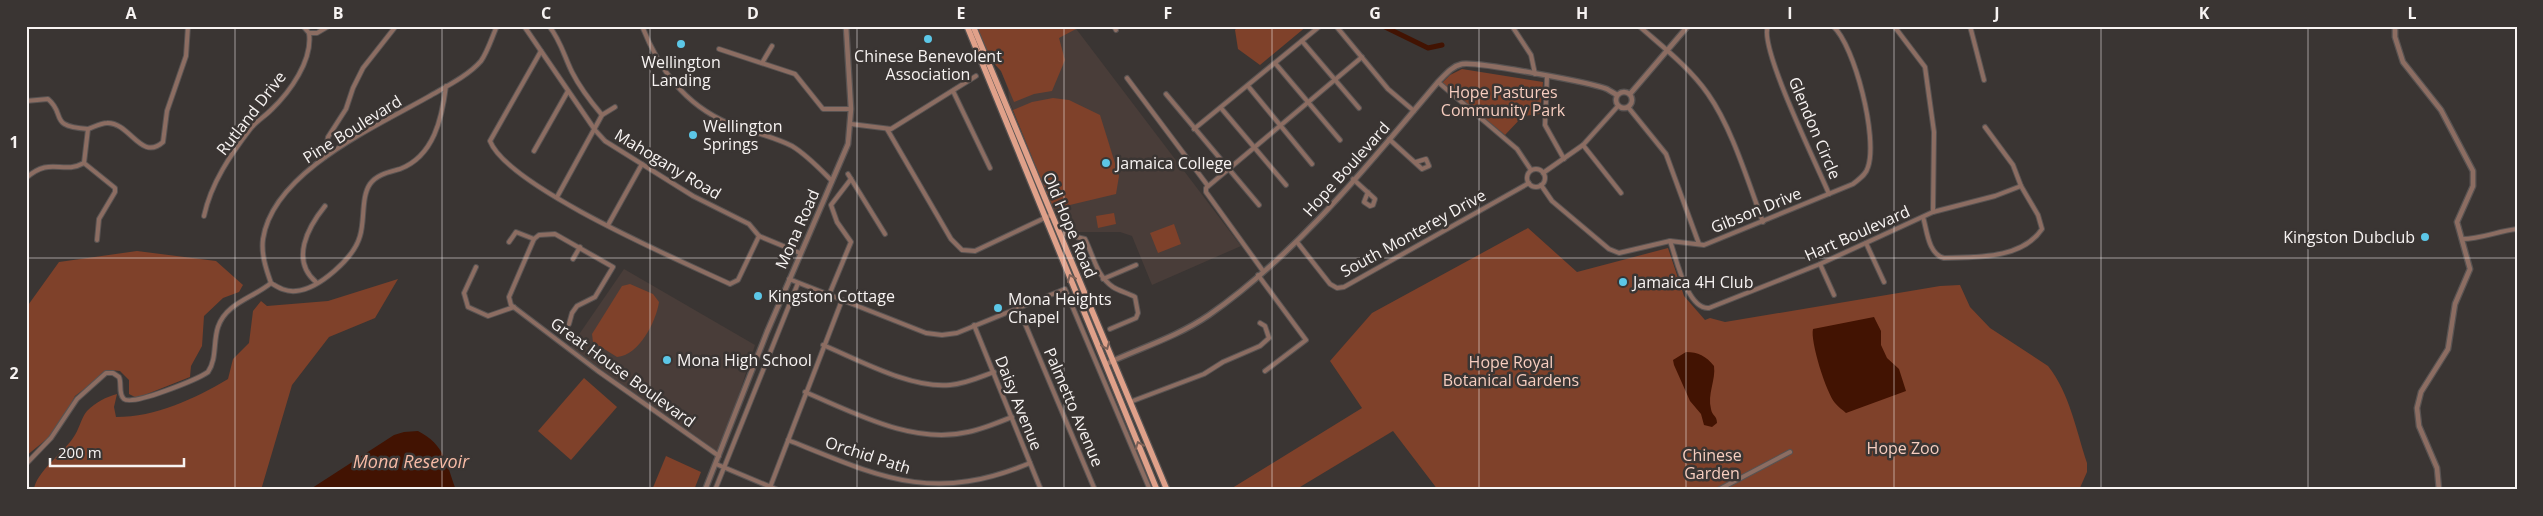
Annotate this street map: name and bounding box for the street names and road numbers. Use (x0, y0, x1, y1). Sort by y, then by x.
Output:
street label: Rutland Drive (211, 66, 291, 160)
street label: Glendon Circle (1784, 73, 1846, 183)
street label: Pine Boulevard (298, 90, 406, 168)
street label: Hope Boulevard (1298, 117, 1394, 221)
street label: Mahogany Road (611, 124, 725, 204)
street label: Old Hope Road (1038, 169, 1102, 281)
street label: Gibson Drive (1707, 182, 1805, 238)
street label: South Monterey Drive (1336, 184, 1490, 282)
street label: Mona Road (770, 186, 824, 272)
street label: Hart Boulevard (1801, 200, 1913, 266)
street label: Great House Boulevard (546, 312, 700, 432)
street label: Palmetto Avenue (1039, 344, 1109, 470)
street label: Daisy Avenue (990, 352, 1048, 454)
street label: Orchid Path (823, 431, 913, 479)

